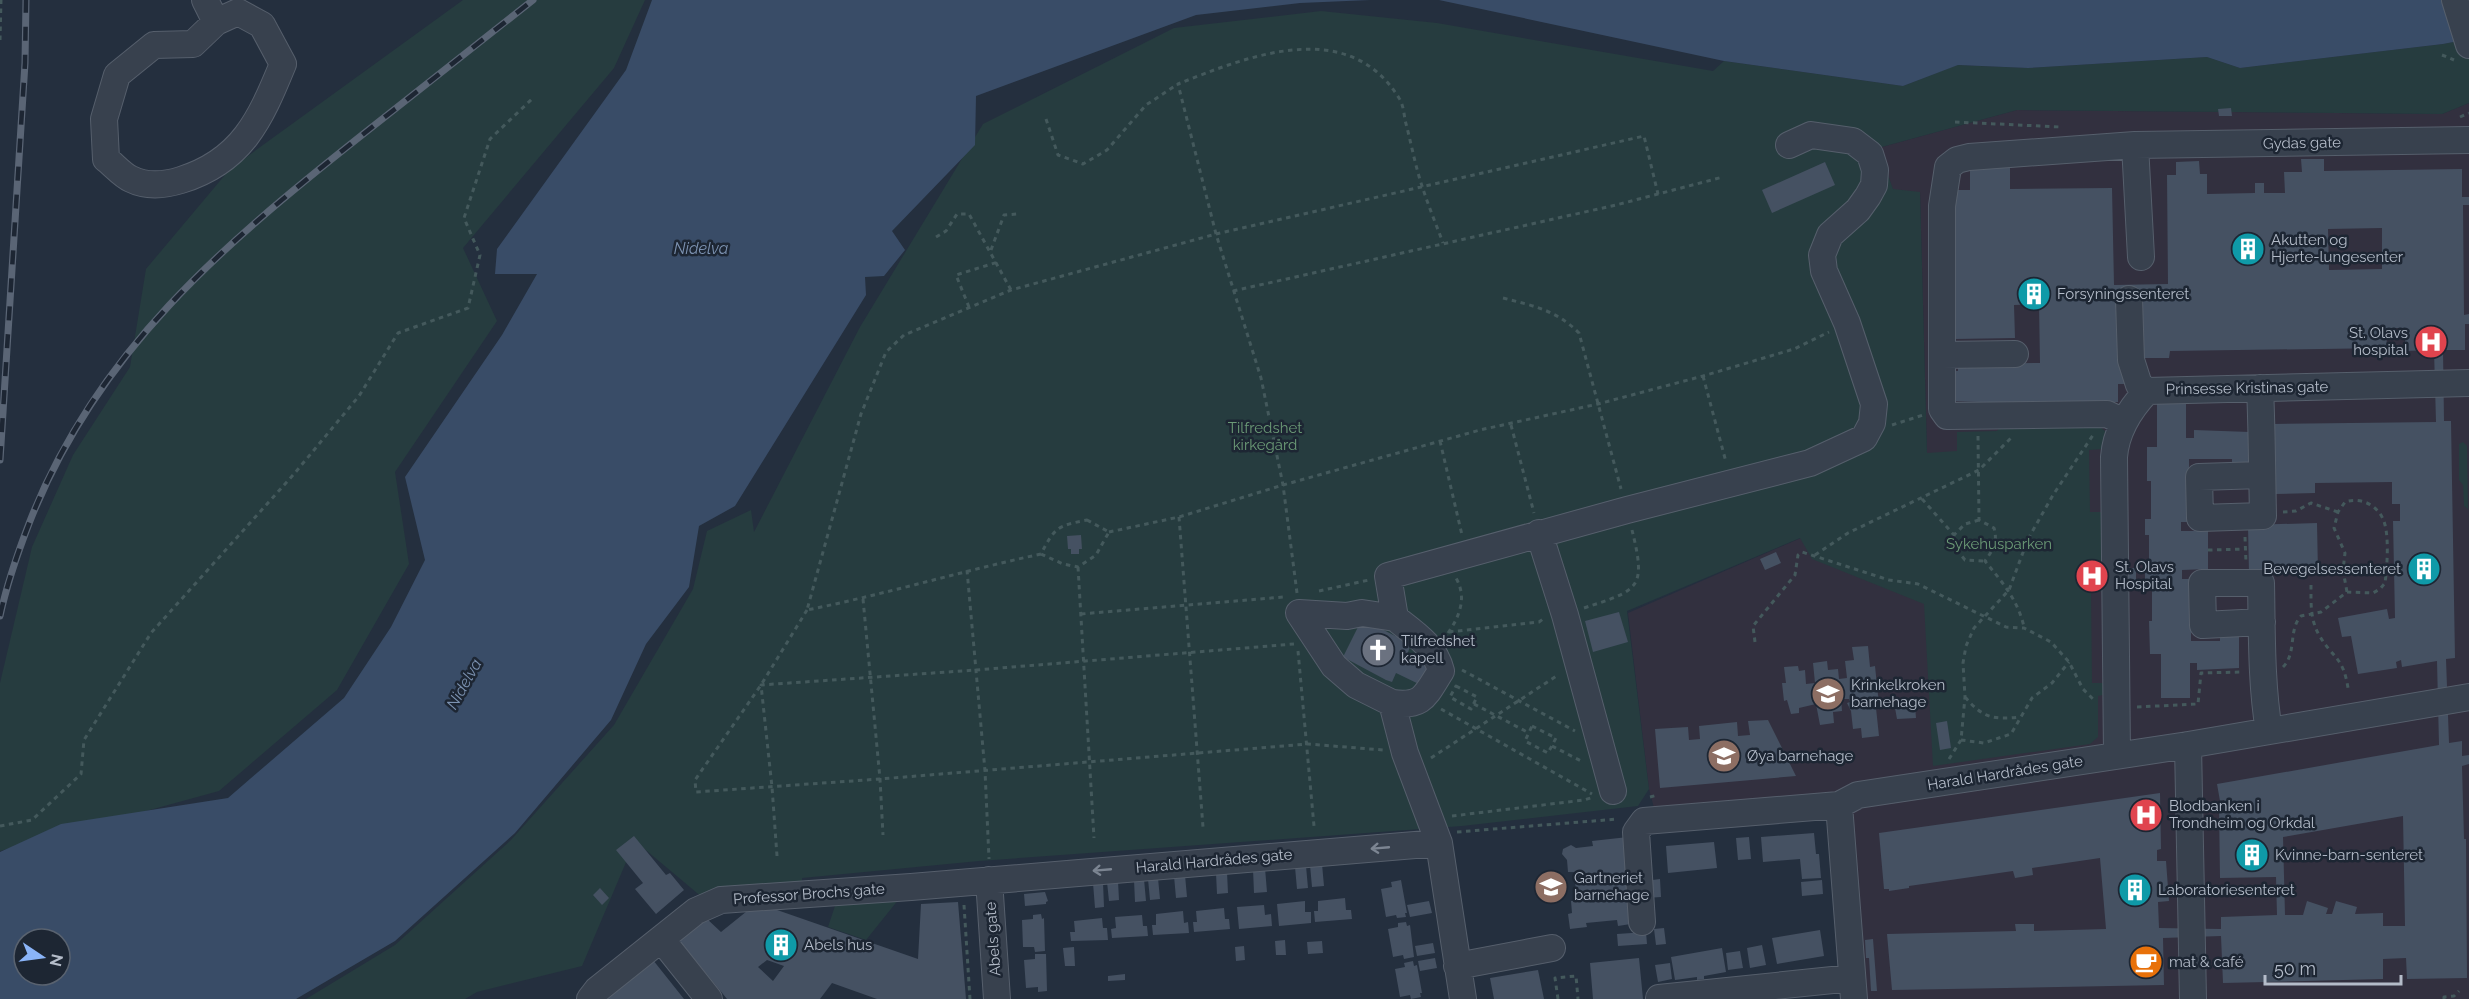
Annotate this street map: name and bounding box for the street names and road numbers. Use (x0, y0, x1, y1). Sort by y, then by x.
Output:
street label: Gydas gate (2263, 133, 2341, 153)
street label: Prinsesse Kristinas gate (2166, 378, 2329, 398)
street label: Harald Hardrådes gate (1926, 752, 2084, 794)
street label: Harald Hardrådes gate (1135, 845, 1293, 877)
street label: Professor Brochs gate (733, 880, 886, 908)
street label: Abels gate (981, 901, 1005, 977)

